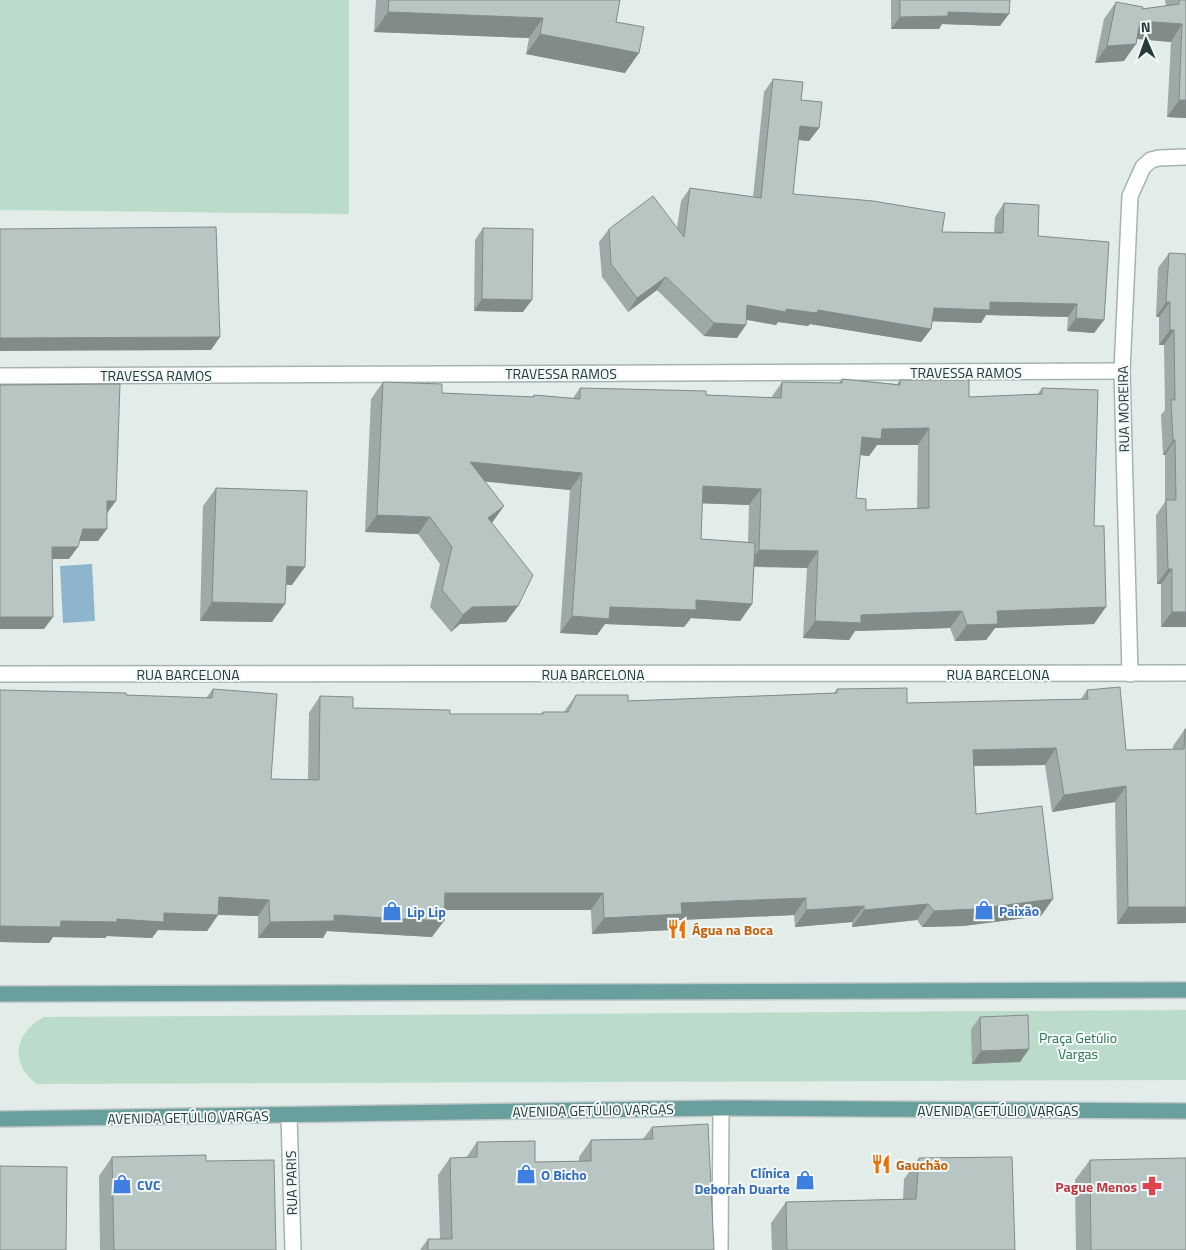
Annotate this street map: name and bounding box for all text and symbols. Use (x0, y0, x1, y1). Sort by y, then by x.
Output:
north arrow (1121, 15, 1171, 65)
text: N (1140, 16, 1151, 37)
street label: TRAVESSA RAMOS (910, 362, 1022, 383)
street label: TRAVESSA RAMOS (505, 363, 617, 384)
street label: TRAVESSA RAMOS (100, 365, 212, 386)
street label: RUA MOREIRA (1112, 365, 1134, 453)
street label: RUA BARCELONA (136, 664, 240, 685)
street label: RUA BARCELONA (541, 664, 645, 685)
street label: RUA BARCELONA (946, 664, 1050, 685)
shop icon: Paixão (973, 899, 995, 921)
shop icon: Lip Lip (381, 900, 403, 922)
place label: Paixão (999, 900, 1039, 921)
place label: Lip Lip (407, 901, 446, 922)
restaurant icon: Água na Boca (666, 918, 688, 940)
place label: Água na Boca (692, 919, 773, 940)
park label: Praça Getúlio Vargas (1039, 1027, 1117, 1064)
street label: AVENIDA GETÚLIO VARGAS (512, 1098, 674, 1122)
street label: AVENIDA GETÚLIO VARGAS (917, 1100, 1079, 1121)
street label: AVENIDA GETÚLIO VARGAS (107, 1105, 269, 1129)
street label: RUA PARIS (280, 1150, 302, 1216)
restaurant icon: Gauchão (870, 1153, 892, 1175)
place label: Gauchão (896, 1154, 948, 1175)
place label: Clínica Deborah Duarte (694, 1162, 790, 1199)
shop icon: O Bicho (515, 1163, 537, 1185)
place label: O Bicho (541, 1164, 587, 1185)
shop icon: Clínica Deborah Duarte (794, 1169, 816, 1191)
shop icon: CVC (111, 1173, 133, 1195)
place label: CVC (137, 1174, 161, 1195)
pharmacy icon: Pague Menos (1141, 1175, 1163, 1197)
place label: Pague Menos (1055, 1176, 1137, 1197)

